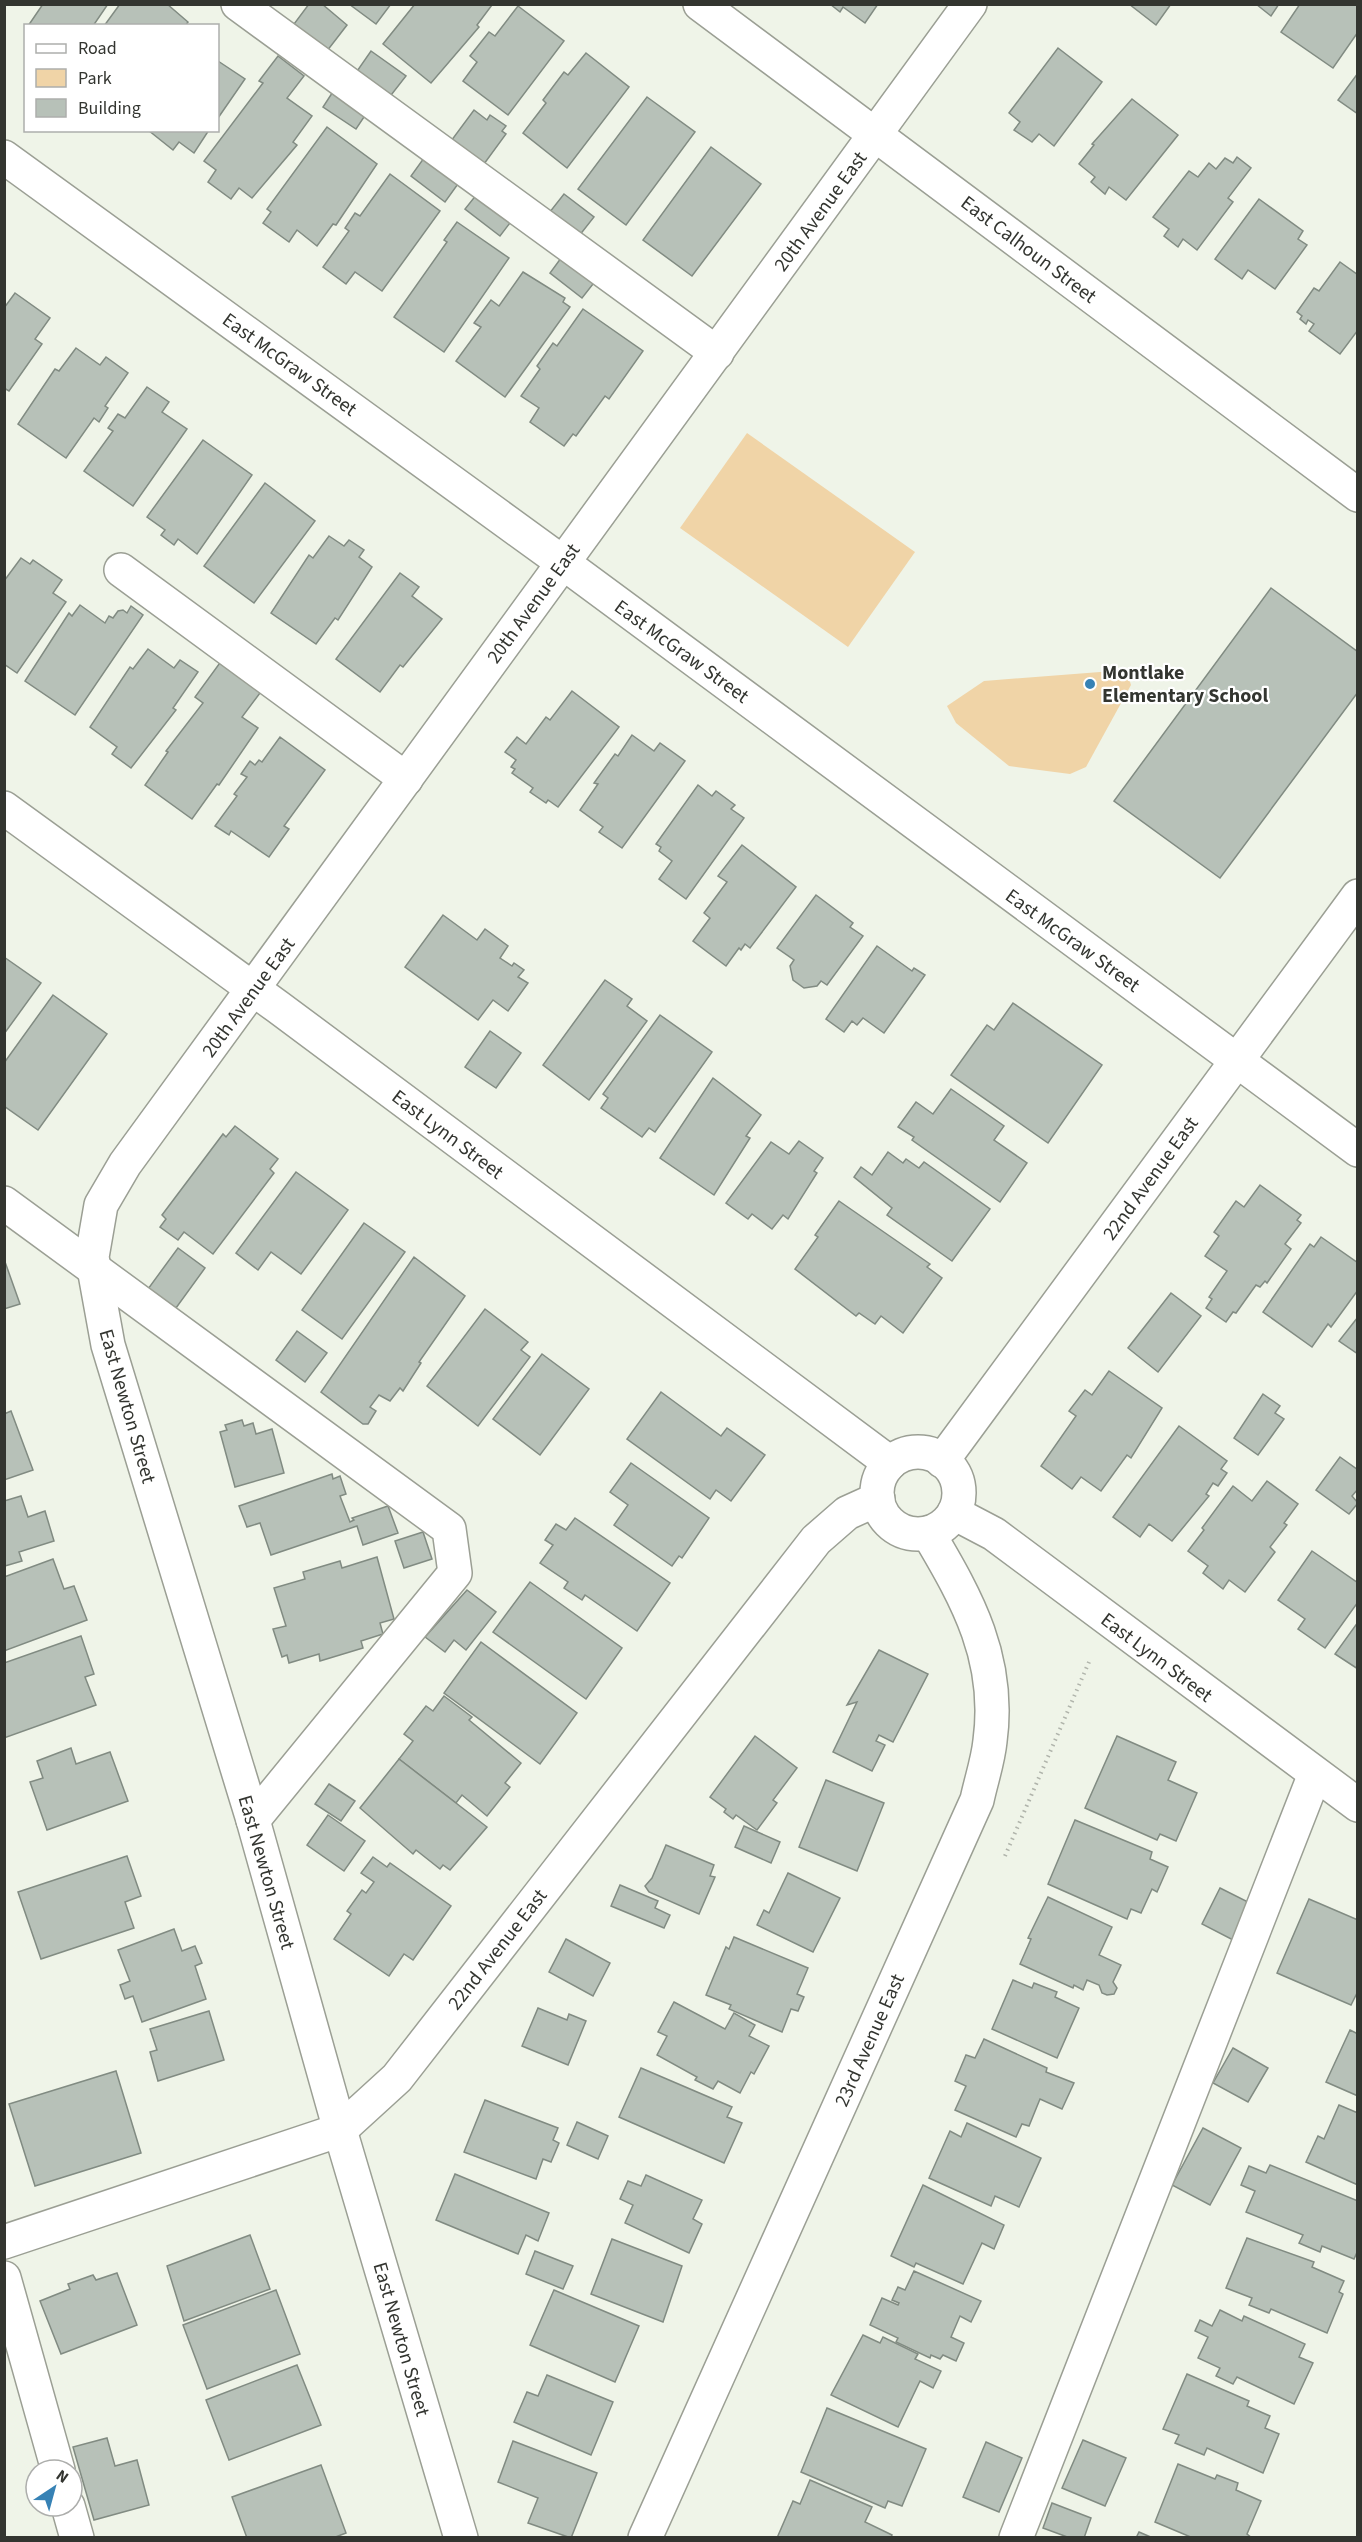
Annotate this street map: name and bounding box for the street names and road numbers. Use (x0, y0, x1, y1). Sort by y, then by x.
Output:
street label: 20th Avenue East (768, 146, 874, 277)
street label: East Calhoun Street (955, 189, 1102, 310)
street label: East McGraw Street (216, 306, 363, 423)
street label: 20th Avenue East (481, 538, 587, 669)
street label: East McGraw Street (608, 593, 755, 710)
street label: East McGraw Street (999, 882, 1146, 999)
street label: 20th Avenue East (196, 932, 302, 1063)
street label: East Lynn Street (386, 1083, 509, 1186)
street label: 22nd Avenue East (1096, 1111, 1205, 1246)
street label: East Newton Street (92, 1326, 162, 1487)
street label: East Lynn Street (1095, 1606, 1218, 1709)
street label: East Newton Street (231, 1792, 301, 1953)
street label: 22nd Avenue East (442, 1883, 554, 2016)
street label: 23rd Avenue East (828, 1969, 912, 2111)
street label: East Newton Street (366, 2259, 436, 2420)

